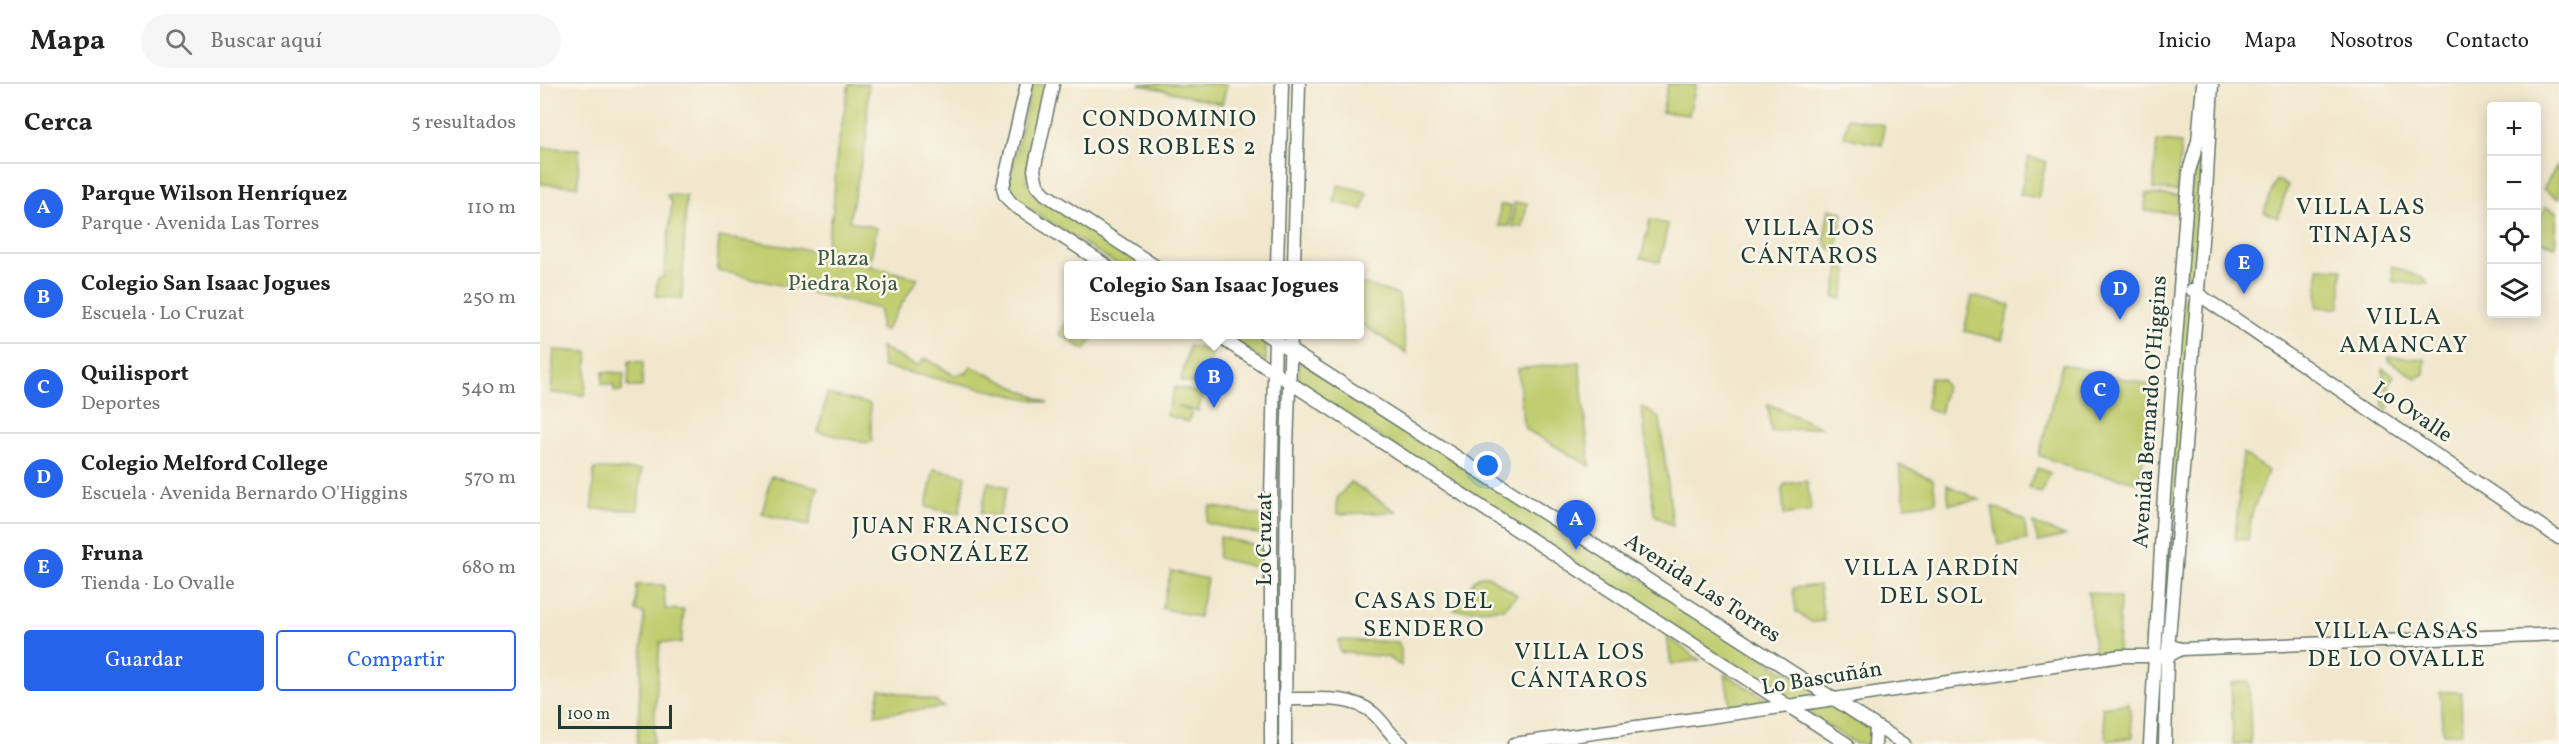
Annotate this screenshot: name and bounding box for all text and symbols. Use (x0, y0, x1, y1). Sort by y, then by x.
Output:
search box (141, 14, 561, 68)
text: Mapa (30, 22, 105, 61)
icon: search (162, 25, 195, 58)
text: Buscar aquí (210, 26, 322, 57)
text: Inicio (2158, 27, 2211, 56)
text: Mapa (2244, 27, 2297, 56)
text: Nosotros (2330, 27, 2413, 56)
text: Contacto (2446, 27, 2529, 56)
map controls (2487, 102, 2541, 318)
button: + (2487, 102, 2541, 156)
district label: CONDOMINIO LOS ROBLES 2 (1082, 103, 1258, 165)
text: Cerca (24, 105, 93, 141)
text: 5 resultados (411, 109, 516, 137)
button: − (2487, 156, 2541, 210)
text: Parque Wilson Henríquez (81, 179, 347, 210)
district label: VILLA LAS TINAJAS (2296, 191, 2426, 253)
text: A (36, 194, 51, 222)
text: 110 m (467, 194, 516, 222)
text: Parque · Avenida Las Torres (81, 210, 319, 238)
button: locate (2487, 210, 2541, 264)
district label: VILLA LOS CÁNTAROS (1741, 212, 1879, 274)
park label: Plaza Piedra Roja (788, 244, 898, 300)
pin: E (2224, 244, 2264, 294)
popup (1064, 261, 1364, 339)
button: layers (2487, 264, 2541, 318)
text: Colegio San Isaac Jogues (81, 269, 331, 300)
pin: D (2100, 270, 2140, 320)
text: Colegio San Isaac Jogues (1089, 271, 1339, 302)
street label: Avenida Bernardo O'Higgins (2126, 274, 2176, 550)
text: B (37, 284, 50, 312)
text: 250 m (462, 284, 516, 312)
text: Escuela · Lo Cruzat (81, 300, 244, 328)
district label: VILLA AMANCAY (2339, 301, 2469, 363)
text: Escuela (1089, 302, 1155, 330)
pin: B (1194, 358, 1234, 408)
text: Quilisport (81, 359, 189, 390)
pin: C (2080, 372, 2120, 421)
text: C (37, 374, 50, 402)
text: 540 m (461, 374, 516, 402)
street label: Lo Ovalle (2366, 375, 2458, 451)
text: Deportes (81, 390, 160, 418)
text: Colegio Melford College (81, 449, 328, 480)
your location (1473, 451, 1502, 480)
text: D (36, 464, 51, 492)
text: 570 m (464, 464, 516, 492)
text: Escuela · Avenida Bernardo O'Higgins (81, 480, 408, 508)
street label: Lo Cruzat (1250, 492, 1281, 586)
pin: A (1556, 500, 1596, 550)
district label: JUAN FRANCISCO GONZÁLEZ (852, 510, 1070, 572)
street label: Avenida Las Torres (1618, 527, 1786, 651)
text: Fruna (81, 539, 143, 570)
district label: VILLA JARDÍN DEL SOL (1844, 552, 2020, 614)
text: E (37, 554, 50, 582)
text: 680 m (462, 554, 516, 582)
text: Tienda · Lo Ovalle (81, 570, 235, 598)
district label: CASAS DEL SENDERO (1354, 585, 1494, 647)
district label: VILLA CASAS DE LO OVALLE (2307, 615, 2487, 677)
button: Guardar (24, 630, 264, 691)
button: Compartir (276, 630, 516, 691)
district label: VILLA LOS CÁNTAROS (1511, 636, 1649, 698)
street label: Lo Bascuñán (1759, 654, 1885, 704)
scale bar (558, 702, 672, 730)
text: 100 m (567, 704, 610, 726)

